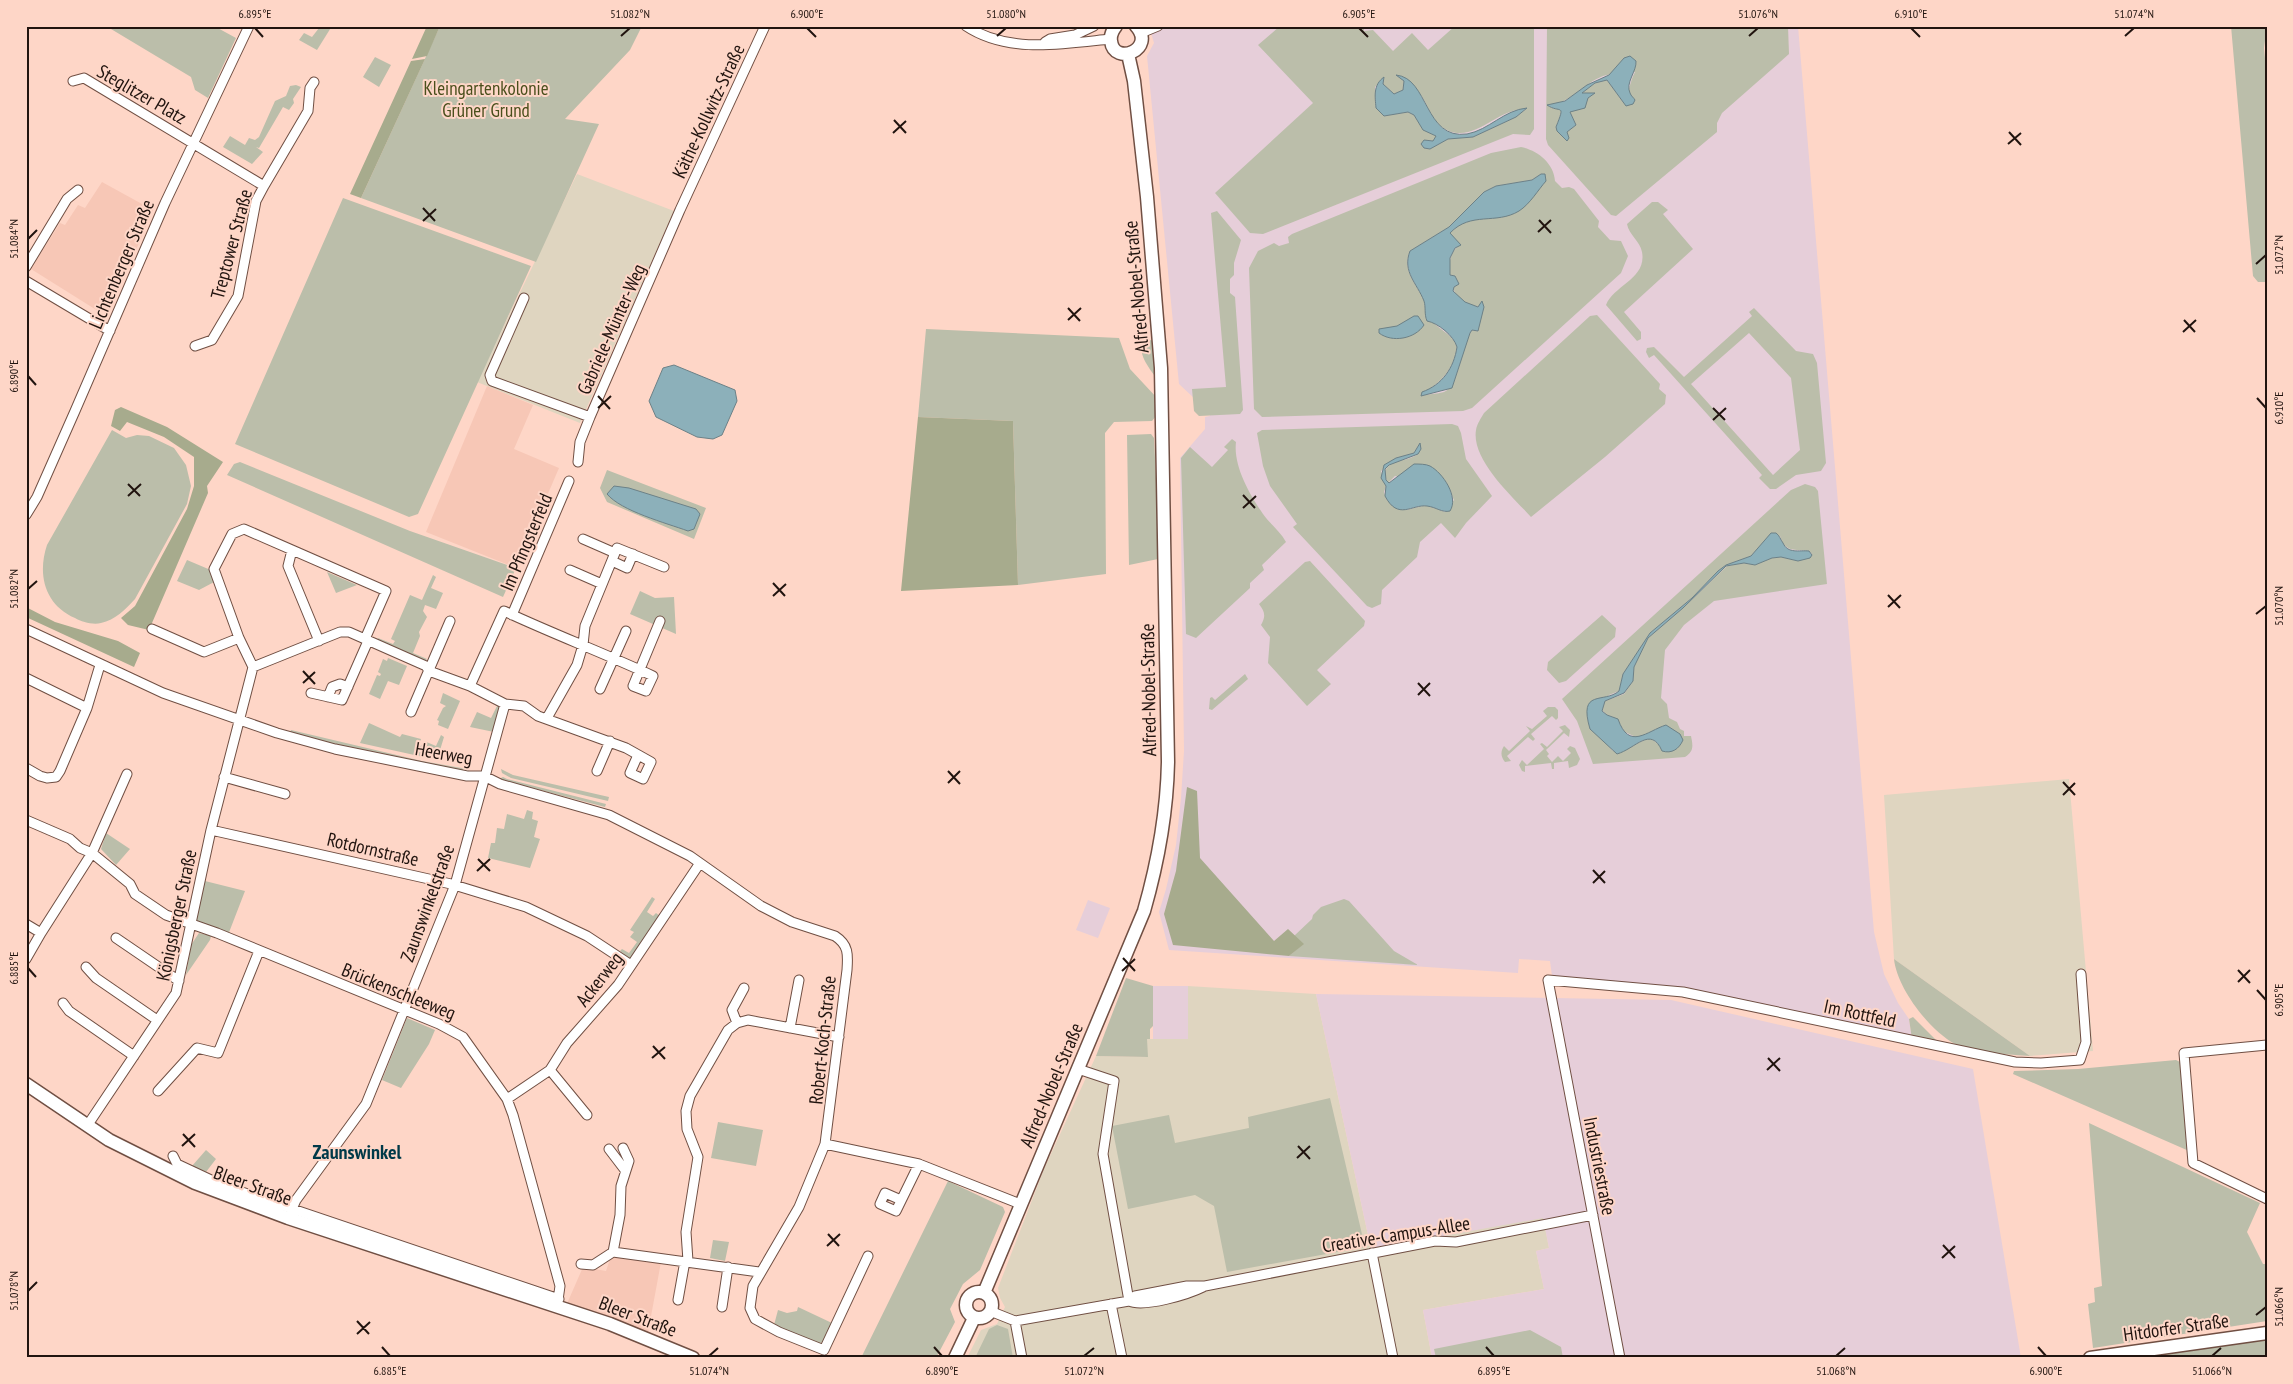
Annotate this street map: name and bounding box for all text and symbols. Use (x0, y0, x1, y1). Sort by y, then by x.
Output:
text: 6.895°E (239, 6, 272, 21)
text: 51.082°N (610, 6, 650, 21)
text: 6.900°E (791, 6, 824, 21)
text: 51.080°N (986, 6, 1026, 21)
text: 6.905°E (1343, 6, 1376, 21)
text: 51.076°N (1738, 6, 1778, 21)
text: 6.910°E (1895, 6, 1928, 21)
text: 51.074°N (2114, 6, 2154, 21)
street label: Käthe-Kollwitz-Straße (666, 40, 750, 182)
street label: Steglitzer Platz (93, 59, 191, 129)
park label: Kleingartenkolonie Grüner Grund (423, 76, 549, 122)
street label: Treptower Straße (205, 186, 257, 302)
street label: Lichtenberger Straße (83, 196, 159, 332)
text: 51.084°N (6, 219, 21, 259)
street label: Alfred-Nobel-Straße (1118, 220, 1154, 354)
text: 51.072°N (2271, 235, 2286, 275)
street label: Gabriele-Münter-Weg (571, 260, 651, 398)
text: 6.890°E (6, 360, 21, 393)
text: 6.910°E (2271, 392, 2286, 425)
street label: Im Pfingsterfeld (495, 489, 557, 595)
text: 51.082°N (6, 569, 21, 609)
text: 51.070°N (2271, 586, 2286, 626)
street label: Alfred-Nobel-Straße (1135, 623, 1161, 757)
street label: Heerweg (413, 736, 475, 770)
street label: Rotdornstraße (325, 827, 421, 871)
street label: Zaunswinkelstraße (395, 841, 459, 965)
street label: Königsberger Straße (150, 847, 202, 983)
street label: Ackerweg (570, 947, 628, 1011)
text: 6.885°E (6, 952, 21, 985)
street label: Brückenschleeweg (338, 957, 460, 1025)
street label: Robert-Koch-Straße (803, 974, 841, 1106)
text: 6.905°E (2271, 984, 2286, 1017)
street label: Im Rottfeld (1822, 994, 1898, 1032)
street label: Alfred-Nobel-Straße (1014, 1019, 1088, 1151)
street label: Industriestraße (1579, 1115, 1621, 1217)
district label: Zaunswinkel (313, 1139, 402, 1165)
street label: Bleer Straße (211, 1160, 296, 1210)
street label: Creative-Campus-Allee (1320, 1210, 1472, 1258)
text: 51.078°N (6, 1271, 21, 1311)
text: 51.066°N (2271, 1287, 2286, 1327)
street label: Bleer Straße (596, 1290, 680, 1342)
street label: Hitdorfer Straße (2122, 1308, 2230, 1346)
text: 6.885°E (374, 1363, 407, 1378)
text: 51.074°N (689, 1363, 729, 1378)
text: 6.890°E (926, 1363, 959, 1378)
text: 51.072°N (1064, 1363, 1104, 1378)
text: 6.895°E (1478, 1363, 1511, 1378)
text: 51.068°N (1816, 1363, 1856, 1378)
text: 6.900°E (2030, 1363, 2063, 1378)
text: 51.066°N (2192, 1363, 2232, 1378)

